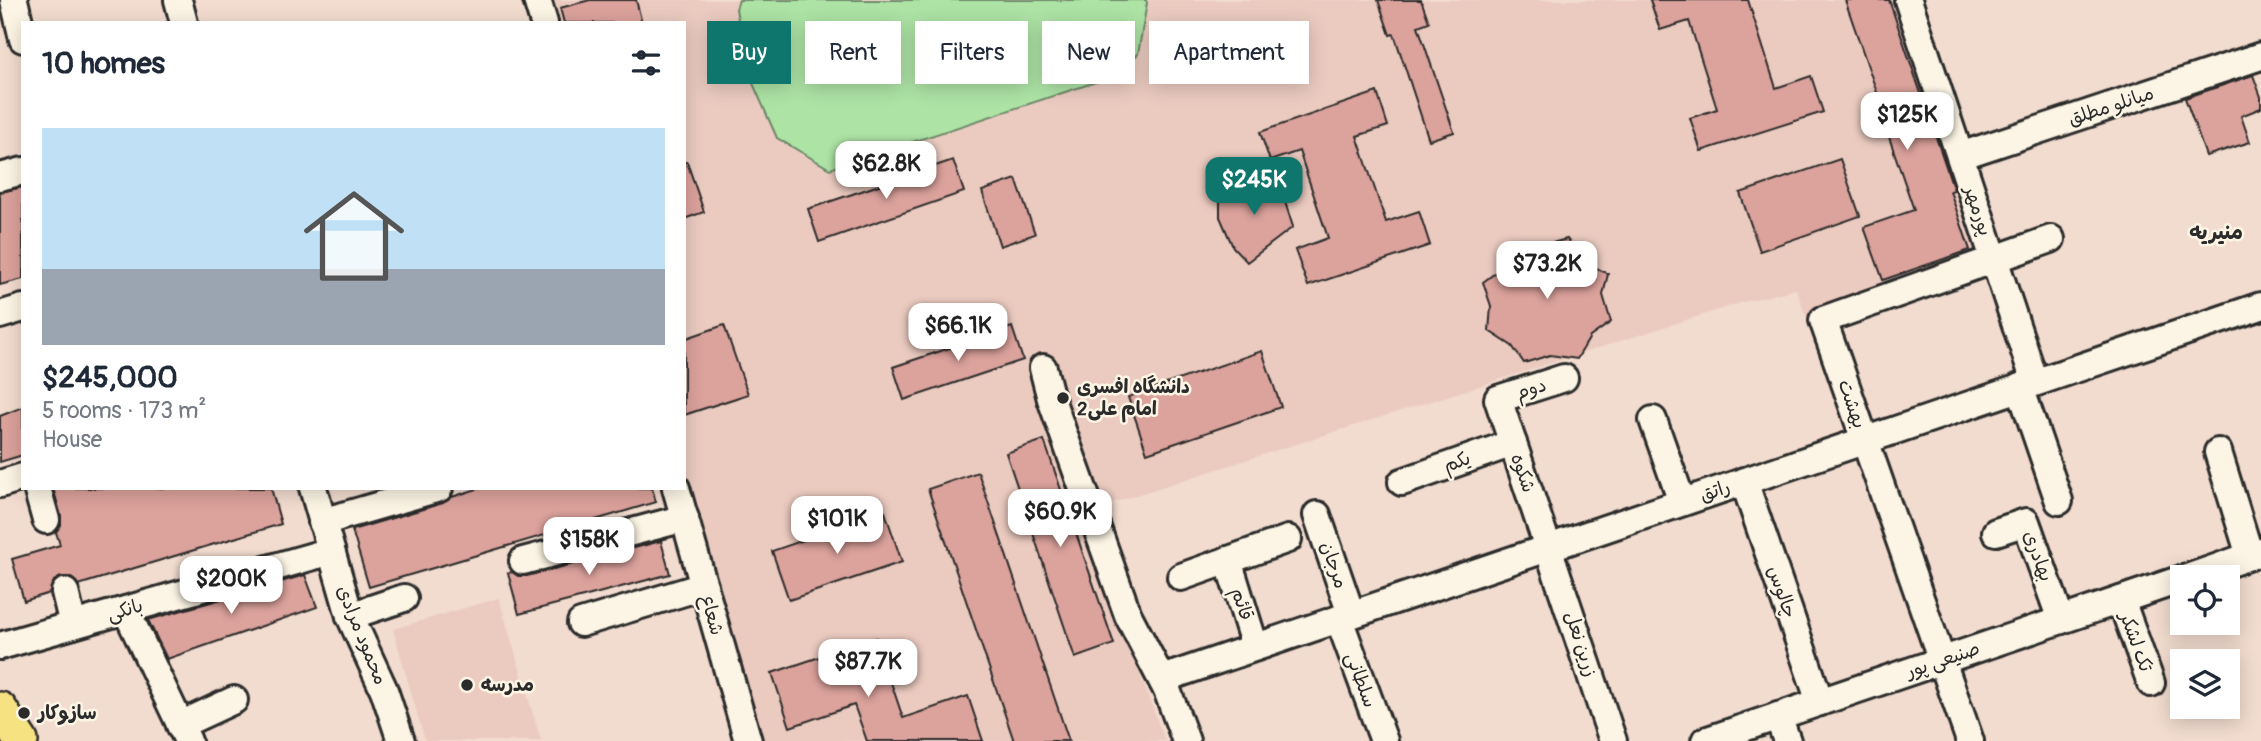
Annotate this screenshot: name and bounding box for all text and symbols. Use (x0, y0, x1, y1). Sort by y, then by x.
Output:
chip: Buy (707, 21, 791, 84)
chip: Rent (805, 21, 901, 84)
chip: Filters (915, 21, 1028, 84)
chip: New (1042, 21, 1135, 84)
chip: Apartment (1149, 21, 1309, 84)
icon: filters (627, 44, 665, 82)
text: 10 homes (42, 45, 165, 82)
street label: میانلو مطلق (2065, 81, 2157, 131)
pin: $125K (1858, 92, 1956, 152)
text: $125K (1877, 100, 1937, 129)
pin: $62.8K (829, 142, 943, 201)
text: $62.8K (851, 149, 921, 178)
pin: $245K (1205, 158, 1303, 217)
text: $245K (1222, 165, 1287, 194)
icon: home (291, 173, 417, 299)
street label: پورمهر (1958, 181, 1997, 239)
district label: منیریه (2189, 219, 2243, 246)
pin: $73.2K (1490, 242, 1604, 301)
text: $73.2K (1512, 249, 1582, 278)
pin: $66.1K (901, 304, 1015, 363)
text: $66.1K (924, 311, 992, 340)
text: $245,000 (42, 359, 178, 396)
street label: دوم (1513, 373, 1550, 407)
place label: دانشگاه افسری امام علی2 (1077, 375, 1190, 423)
street label: بهشت (1832, 376, 1872, 432)
marker: دانشگاه افسری امام علی2 (1055, 390, 1071, 406)
text: 5 rooms · 173 m² (42, 396, 206, 425)
text: House (42, 425, 102, 454)
street label: یکم (1440, 446, 1474, 480)
street label: شکوه (1505, 450, 1541, 496)
street label: راتق (1697, 475, 1733, 507)
pin: $60.9K (1003, 490, 1117, 549)
pin: $101K (788, 496, 886, 556)
text: $60.9K (1024, 497, 1096, 526)
text: $101K (807, 504, 867, 533)
pin: $158K (540, 518, 638, 577)
text: $158K (559, 525, 619, 554)
street label: بهادری (2018, 527, 2058, 585)
street label: مرجان (1315, 538, 1353, 592)
pin: $200K (182, 556, 280, 616)
street label: چالوس (1762, 563, 1802, 621)
text: $200K (196, 564, 266, 593)
map controls (2170, 565, 2240, 719)
button: locate (2170, 565, 2240, 635)
street label: محمود مرادی (331, 582, 393, 688)
street label: قائم (1224, 585, 1259, 624)
street label: شعاع (694, 592, 729, 638)
street label: بانکی (104, 593, 146, 627)
street label: تک لشکر (2113, 607, 2158, 676)
street label: زرین نعل (1559, 608, 1603, 680)
street label: صنیعی پور (1901, 636, 1983, 684)
pin: $87.7K (811, 640, 925, 699)
text: $87.7K (834, 647, 902, 676)
street label: سلطانی (1340, 649, 1382, 711)
button: layers (2170, 649, 2240, 719)
place label: مدرسه (481, 673, 534, 697)
marker: مدرسه (459, 677, 475, 693)
place label: سازوکار (36, 701, 97, 725)
marker: سازوکار (16, 705, 32, 721)

